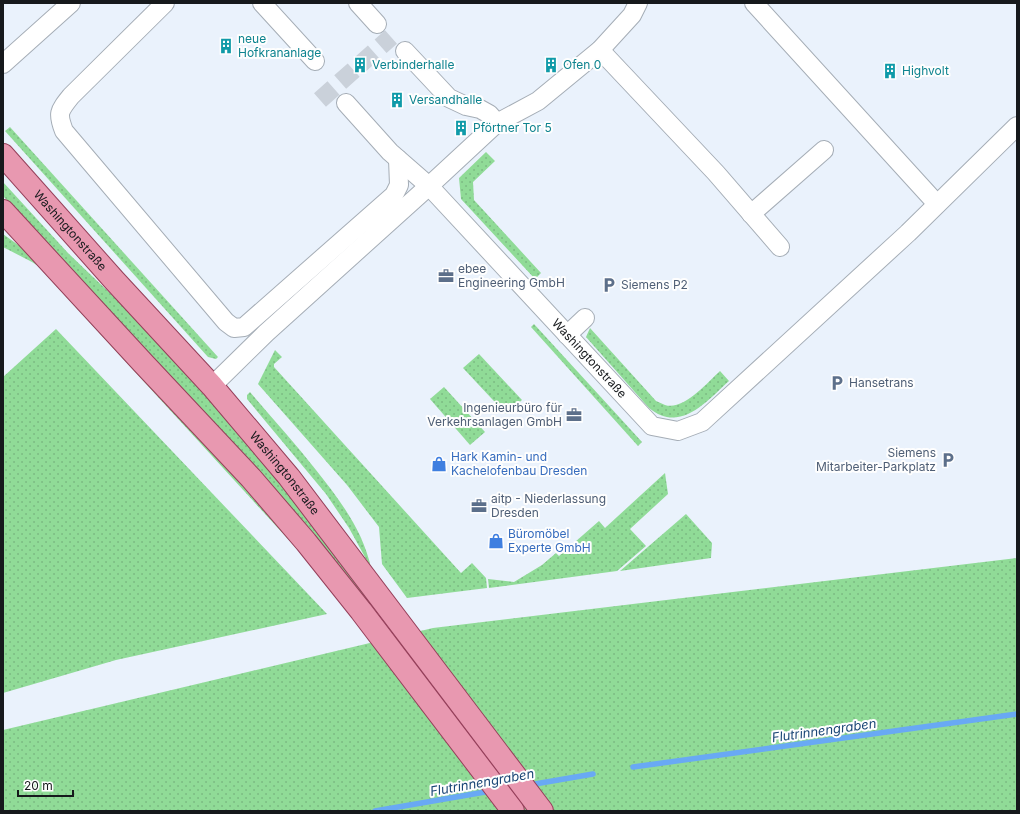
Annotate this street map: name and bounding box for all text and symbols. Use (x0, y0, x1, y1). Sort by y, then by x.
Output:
place label: neue Hofkrananlage (238, 31, 321, 60)
building icon: neue Hofkrananlage (217, 37, 235, 55)
building icon: Verbinderhalle (351, 56, 369, 74)
building icon: Ofen 0 (542, 56, 560, 74)
place label: Verbinderhalle (372, 57, 454, 72)
place label: Ofen 0 (563, 57, 601, 72)
building icon: Highvolt (881, 62, 899, 80)
place label: Highvolt (902, 63, 949, 78)
building icon: Versandhalle (388, 91, 406, 109)
place label: Versandhalle (409, 92, 482, 107)
building icon: Pförtner Tor 5 (452, 119, 470, 137)
place label: Pförtner Tor 5 (473, 120, 552, 135)
street label: Washingtonstraße (31, 187, 110, 274)
place label: ebee Engineering GmbH (458, 261, 565, 290)
office icon: ebee Engineering GmbH (437, 267, 455, 285)
parking icon: Siemens P2 (600, 276, 618, 294)
place label: Siemens P2 (621, 277, 688, 292)
street label: Washingtonstraße (549, 315, 630, 401)
parking icon: Hansetrans (828, 374, 846, 392)
place label: Hansetrans (849, 375, 914, 390)
place label: Ingenieurbüro für Verkehrsanlagen GmbH (427, 400, 562, 429)
office icon: Ingenieurbüro für Verkehrsanlagen GmbH (565, 406, 583, 424)
street label: Washingtonstraße (247, 428, 323, 518)
place label: Siemens Mitarbeiter-Parkplatz (816, 445, 936, 474)
place label: Hark Kamin- und Kachelofenbau Dresden (451, 449, 587, 478)
parking icon: Siemens Mitarbeiter-Parkplatz (939, 451, 957, 469)
shop icon: Hark Kamin- und Kachelofenbau Dresden (430, 455, 448, 473)
place label: aitp - Niederlassung Dresden (491, 491, 606, 520)
office icon: aitp - Niederlassung Dresden (470, 497, 488, 515)
place label: Büromöbel Experte GmbH (508, 526, 591, 555)
shop icon: Büromöbel Experte GmbH (487, 532, 505, 550)
water label: Flutrinnengraben (771, 715, 878, 745)
water label: Flutrinnengraben (429, 765, 536, 799)
scale bar (18, 772, 73, 798)
text: 20 m (24, 778, 53, 793)

